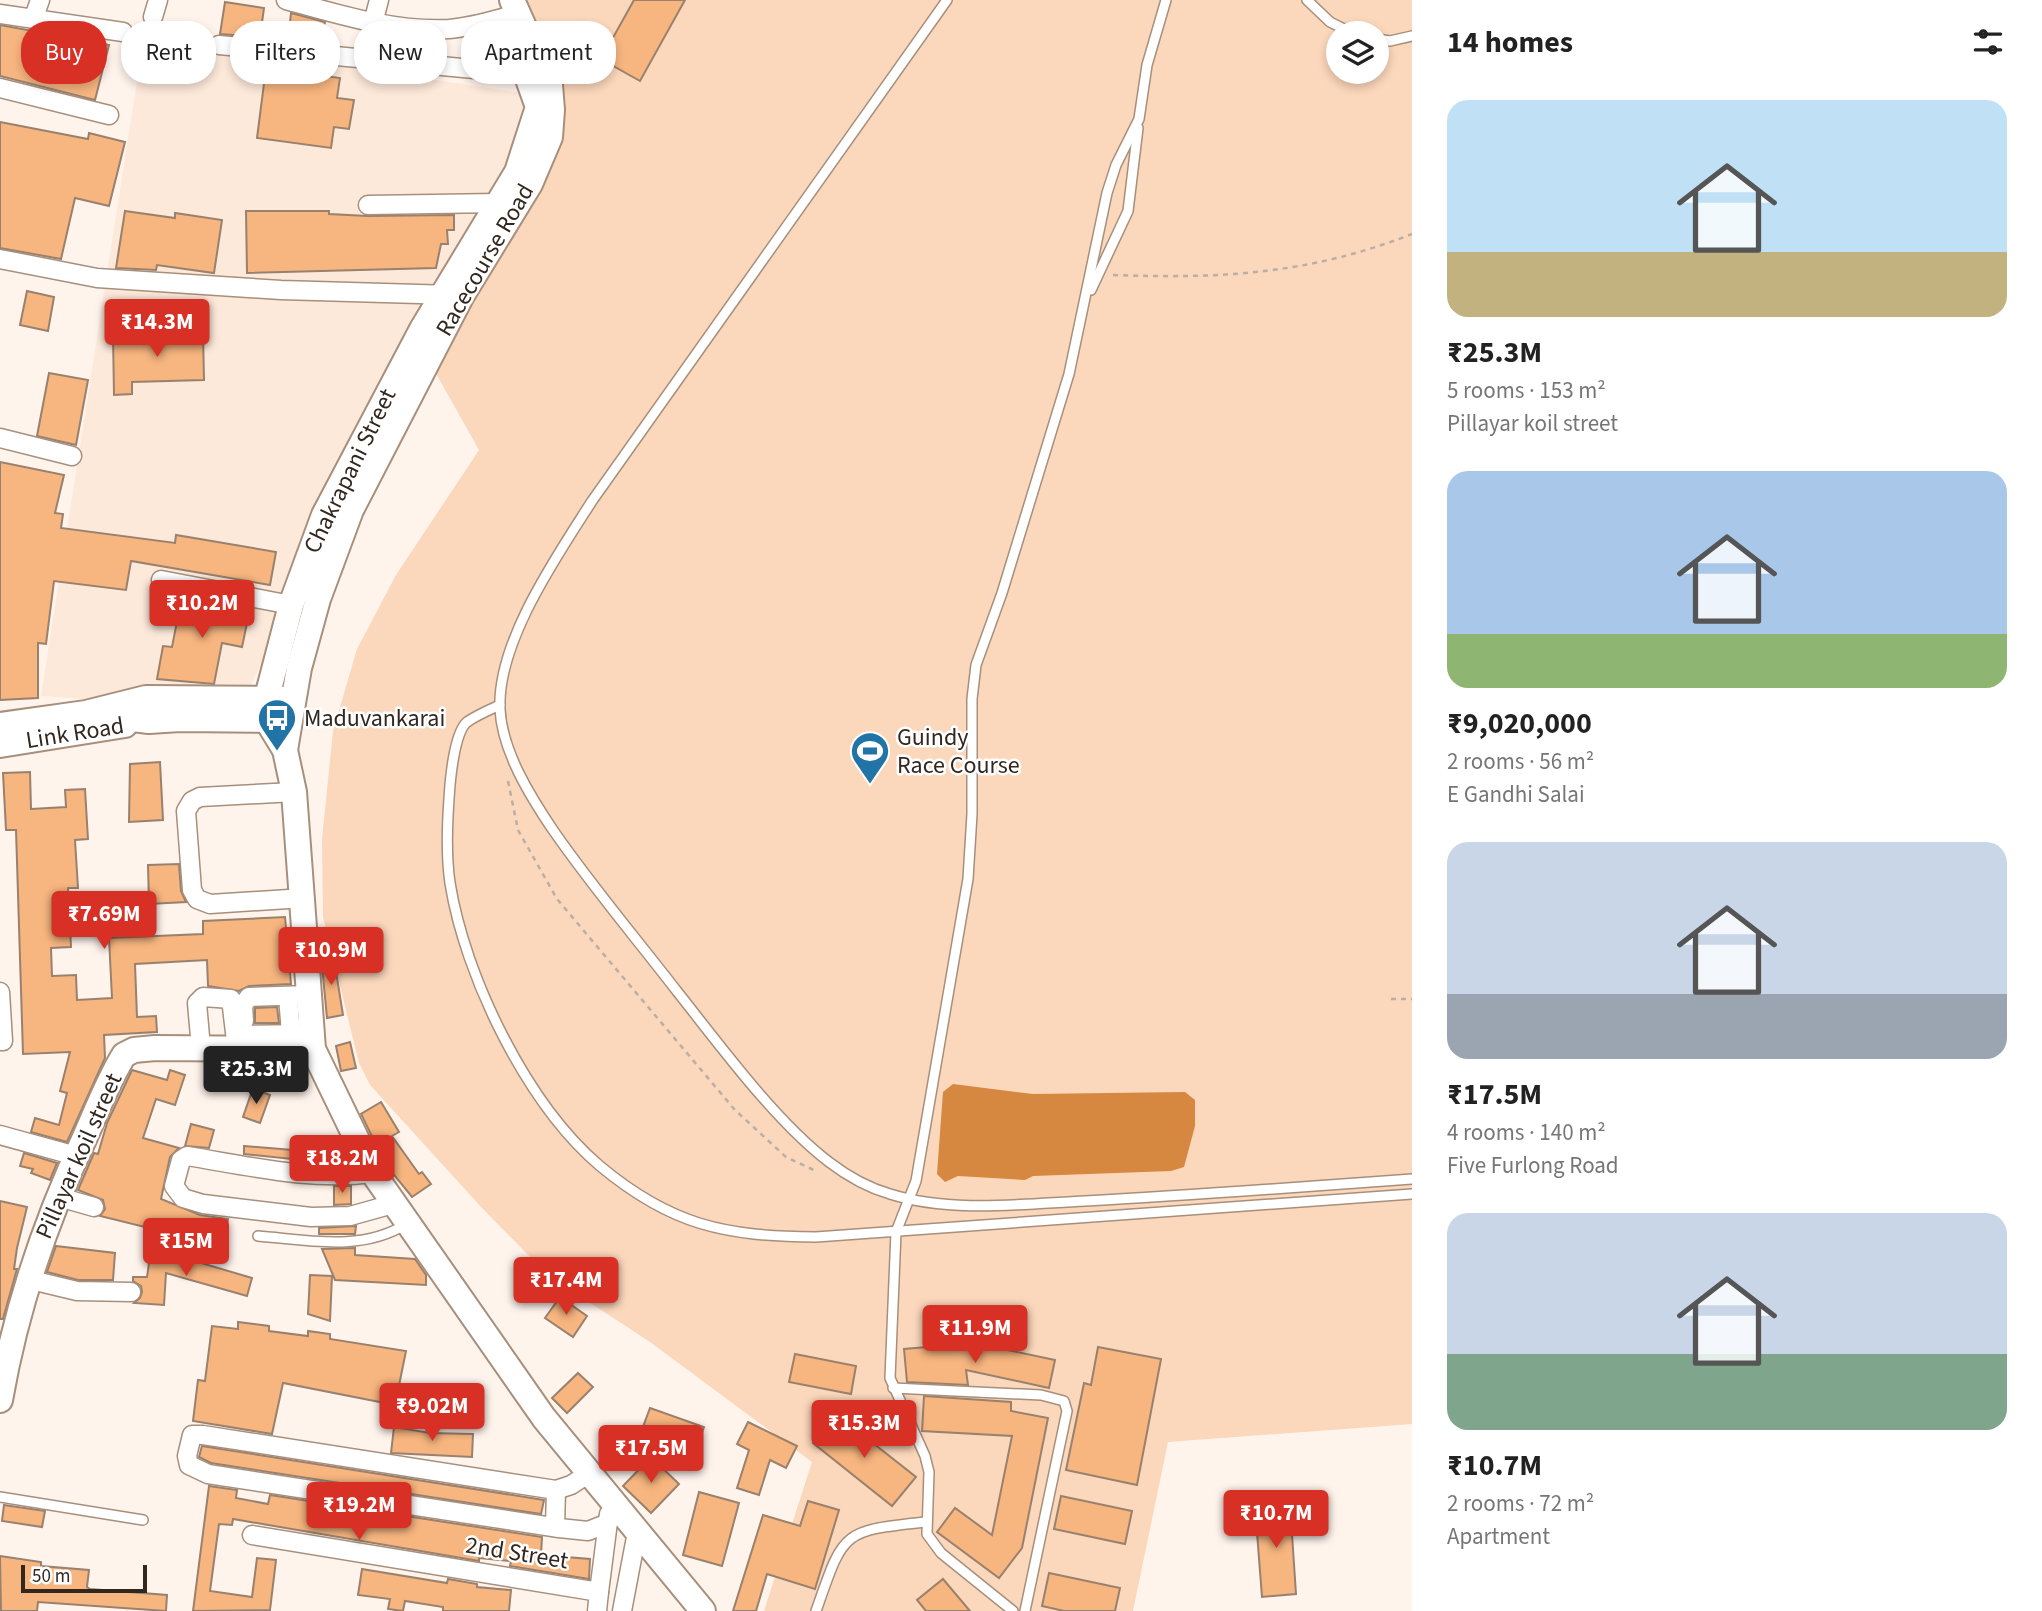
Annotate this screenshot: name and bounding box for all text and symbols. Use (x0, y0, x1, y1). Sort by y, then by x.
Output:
chip: Buy (21, 21, 107, 84)
chip: Rent (121, 21, 216, 84)
chip: Filters (230, 21, 340, 84)
chip: New (354, 21, 447, 84)
chip: Apartment (461, 21, 616, 84)
map controls (1326, 21, 1389, 84)
button: layers (1326, 21, 1389, 84)
text: 14 homes (1447, 21, 1573, 64)
icon: filters (1969, 23, 2007, 61)
icon: home (1664, 145, 1790, 271)
street label: Racecourse Road (427, 177, 543, 343)
pin: ₹14.3M (100, 300, 214, 359)
text: ₹14.3M (120, 305, 194, 338)
text: ₹25.3M (1447, 331, 1542, 374)
text: 5 rooms · 153 m² (1447, 374, 1606, 407)
street label: Chakrapani Street (295, 383, 405, 559)
text: Pillayar koil street (1447, 407, 1618, 440)
icon: home (1664, 516, 1790, 642)
pin: ₹10.2M (145, 580, 259, 640)
text: ₹10.2M (165, 586, 239, 619)
bus stop icon: Maduvankarai (256, 697, 298, 752)
place label: Maduvankarai (304, 701, 445, 736)
text: ₹9,020,000 (1447, 702, 1592, 745)
street label: Link Road (23, 708, 127, 758)
place label: Guindy Race Course (897, 720, 1020, 783)
sports icon: Guindy Race Course (849, 730, 891, 785)
text: 2 rooms · 56 m² (1447, 745, 1594, 778)
text: E Gandhi Salai (1447, 778, 1585, 811)
icon: home (1664, 887, 1790, 1013)
pin: ₹7.69M (47, 892, 161, 951)
text: ₹7.69M (67, 897, 141, 930)
pin: ₹10.9M (274, 928, 388, 987)
text: ₹10.9M (294, 933, 368, 966)
pin: ₹25.3M (199, 1046, 313, 1106)
text: ₹25.3M (219, 1052, 293, 1085)
street label: Pillayar koil street (27, 1067, 131, 1245)
text: ₹17.5M (1447, 1073, 1542, 1116)
text: 4 rooms · 140 m² (1447, 1116, 1606, 1149)
pin: ₹18.2M (285, 1136, 399, 1195)
text: ₹18.2M (305, 1141, 379, 1174)
text: Five Furlong Road (1447, 1149, 1619, 1182)
pin: ₹15M (145, 1218, 227, 1278)
text: ₹15M (159, 1224, 213, 1257)
pin: ₹17.4M (509, 1258, 623, 1317)
icon: home (1664, 1258, 1790, 1384)
text: ₹17.4M (529, 1263, 603, 1296)
pin: ₹11.9M (918, 1306, 1032, 1365)
text: ₹11.9M (938, 1311, 1012, 1344)
pin: ₹9.02M (375, 1384, 489, 1443)
text: ₹9.02M (395, 1389, 469, 1422)
pin: ₹15.3M (807, 1400, 921, 1460)
text: ₹15.3M (827, 1406, 901, 1439)
pin: ₹17.5M (594, 1426, 708, 1485)
text: ₹17.5M (614, 1431, 688, 1464)
text: ₹10.7M (1447, 1444, 1542, 1487)
pin: ₹19.2M (302, 1482, 416, 1542)
text: 2 rooms · 72 m² (1447, 1487, 1594, 1520)
text: ₹19.2M (322, 1488, 396, 1521)
pin: ₹10.7M (1219, 1490, 1333, 1550)
text: ₹10.7M (1239, 1496, 1313, 1529)
text: Apartment (1447, 1520, 1550, 1553)
street label: 2nd Street (463, 1528, 571, 1578)
scale bar (21, 1562, 147, 1594)
text: 50 m (32, 1563, 70, 1590)

